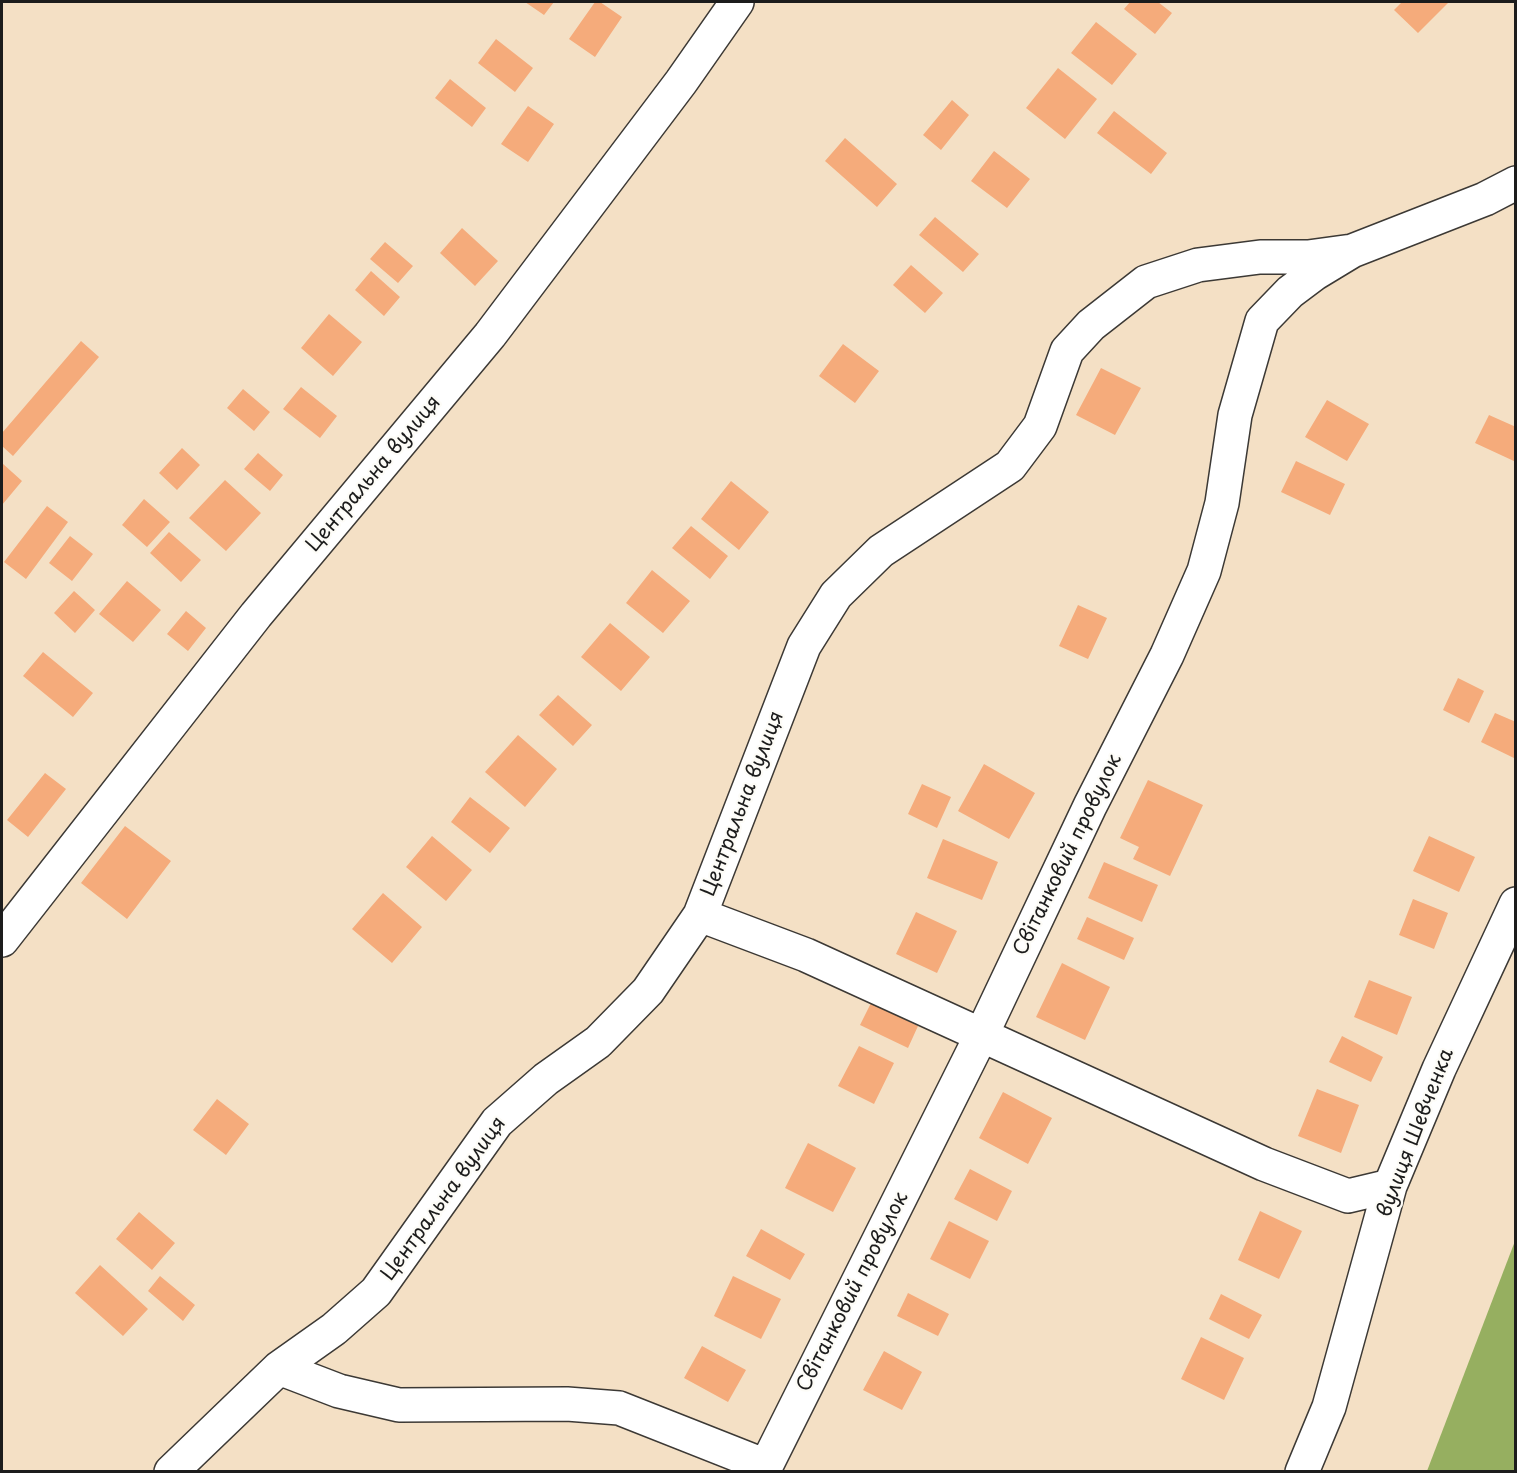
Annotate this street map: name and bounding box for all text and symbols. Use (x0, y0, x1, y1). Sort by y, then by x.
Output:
street label: Центральна вулиця (302, 391, 446, 557)
street label: Центральна вулиця (697, 708, 789, 900)
street label: Світанковий провулок (1009, 750, 1127, 960)
street label: вулиця Шевченка (1373, 1045, 1459, 1221)
street label: Центральна вулиця (377, 1113, 511, 1285)
street label: Світанковий провулок (792, 1188, 914, 1396)

